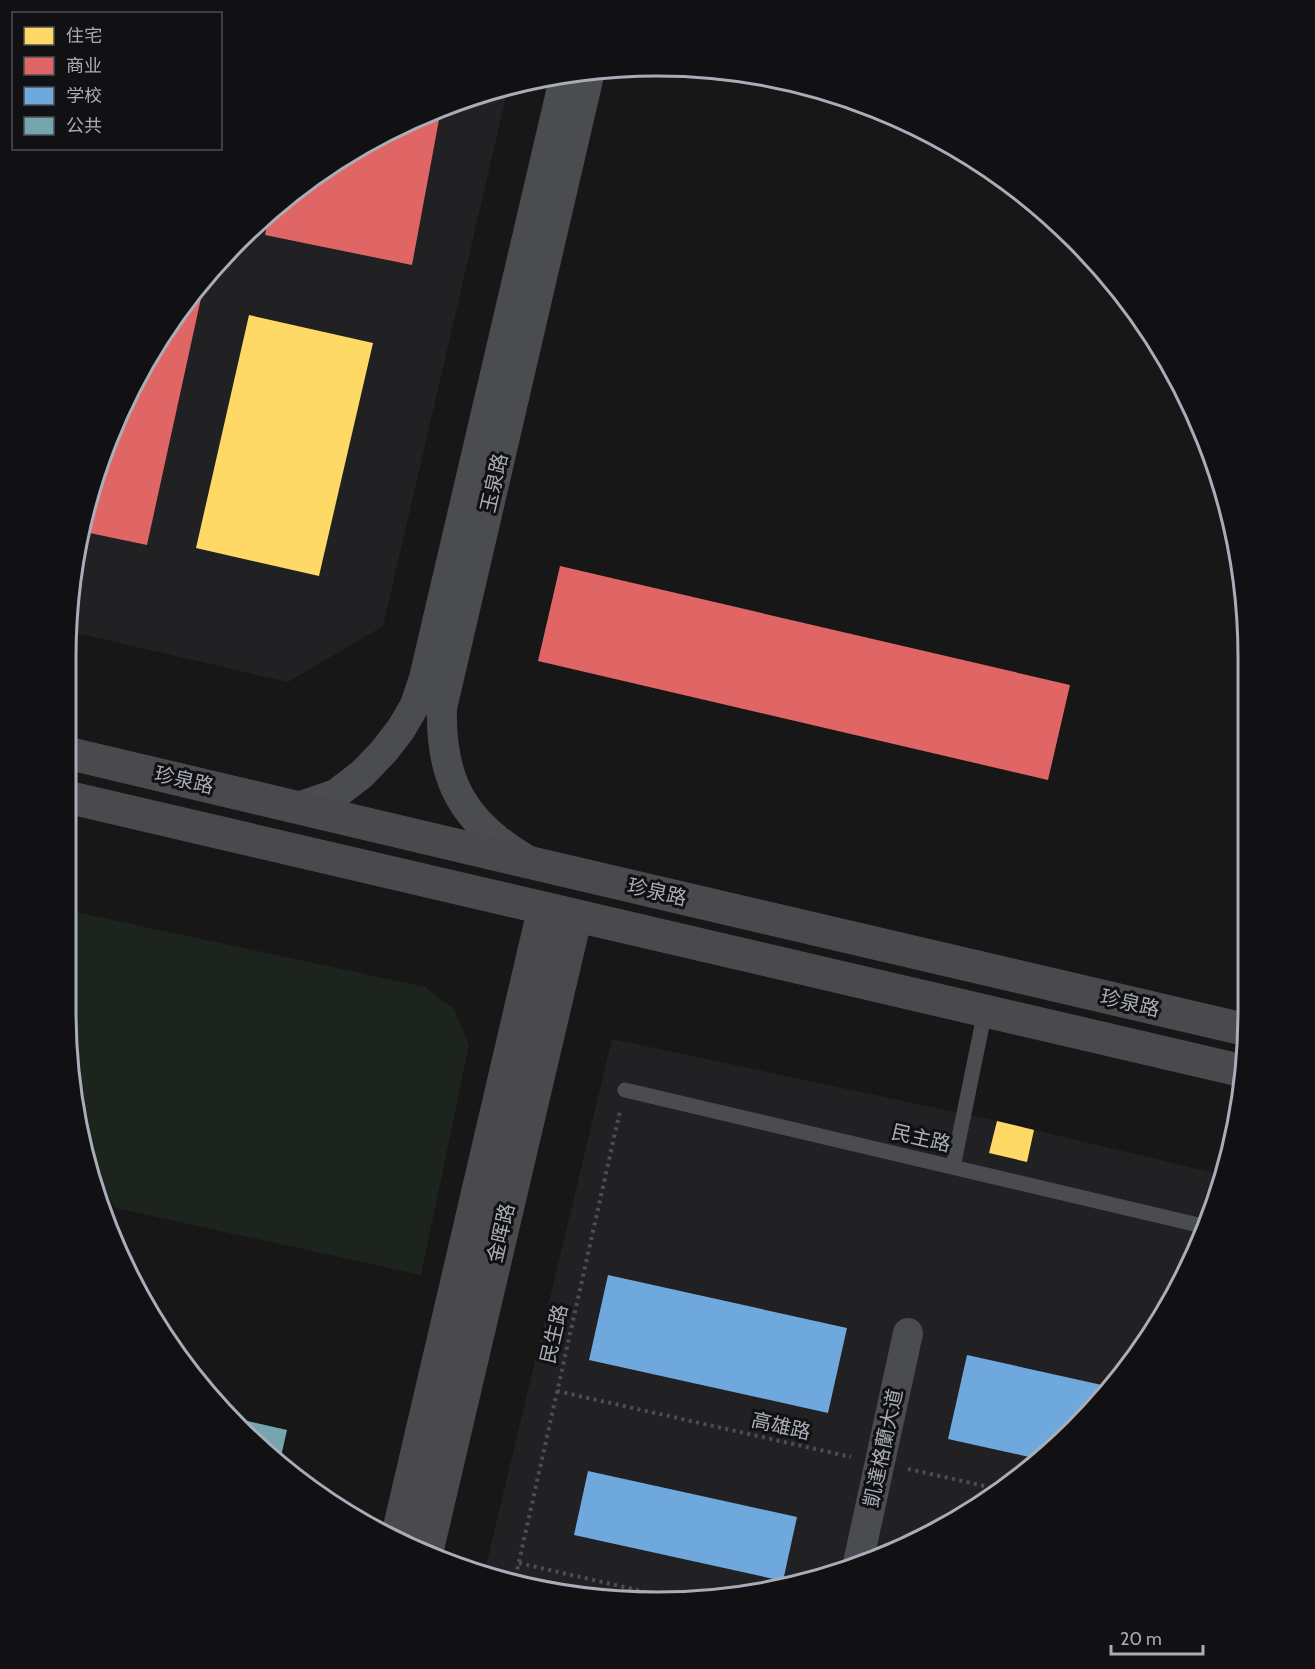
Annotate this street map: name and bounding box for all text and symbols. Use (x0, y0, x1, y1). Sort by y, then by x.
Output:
legend (12, 12, 222, 150)
text: 住宅 (66, 25, 102, 47)
text: 商业 (66, 55, 102, 77)
text: 学校 (66, 85, 102, 107)
text: 公共 (66, 115, 102, 137)
street label: 玉泉路 (476, 451, 512, 515)
street label: 珍泉路 (152, 762, 216, 798)
street label: 珍泉路 (625, 874, 689, 910)
street label: 珍泉路 (1098, 985, 1162, 1021)
street label: 民主路 (889, 1120, 953, 1156)
street label: 金晖路 (483, 1201, 519, 1265)
street label: 民生路 (536, 1302, 572, 1366)
street label: 凱達格蘭大道 (859, 1387, 907, 1509)
street label: 高雄路 (749, 1408, 813, 1444)
scale bar (1111, 1618, 1202, 1656)
text: 20 m (1120, 1628, 1162, 1650)

